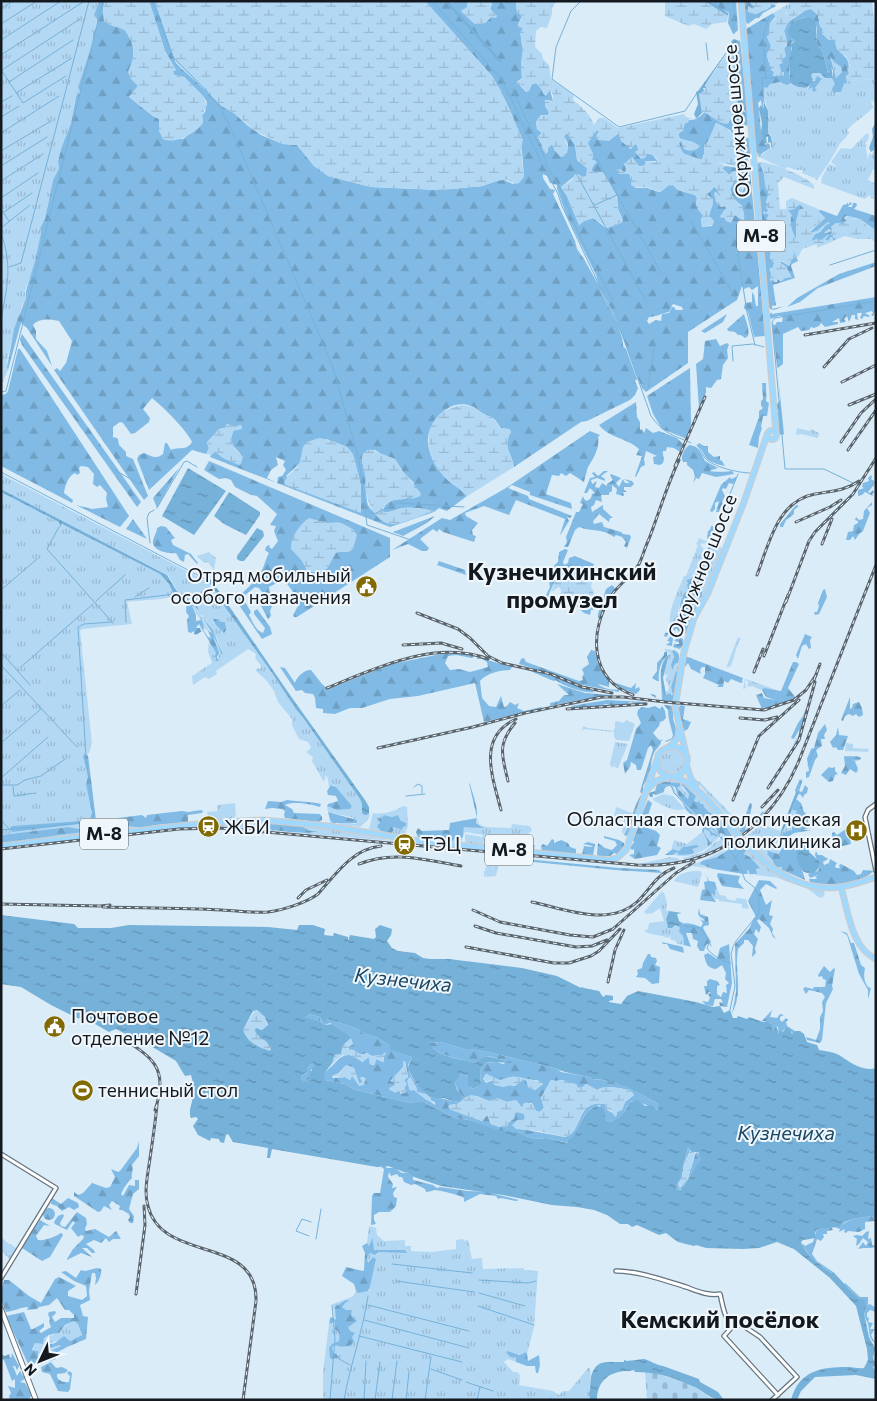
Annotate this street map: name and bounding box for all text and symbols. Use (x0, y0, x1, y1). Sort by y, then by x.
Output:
street label: Окружное шоссе (717, 44, 754, 198)
road number: М-8 (737, 220, 785, 252)
street label: Окружное шоссе (662, 490, 741, 641)
district label: Кузнечихинский промузел (467, 556, 657, 613)
place label: Отряд мобильный особого назначения (170, 563, 351, 608)
public building icon: Отряд мобильный особого назначения (355, 574, 379, 598)
place label: Областная стоматологическая поликлиника (567, 807, 841, 852)
station icon: ЖБИ (196, 815, 220, 839)
place label: ЖБИ (224, 815, 270, 838)
hospital icon: Областная стоматологическая поликлиника (845, 818, 869, 842)
road number: М-8 (80, 819, 128, 850)
station icon: ТЭЦ (393, 832, 417, 856)
place label: ТЭЦ (421, 832, 461, 855)
road number: М-8 (485, 834, 533, 866)
water label: Кузнечиха (353, 962, 453, 996)
place label: Почтовое отделение №12 (71, 1004, 209, 1049)
public building icon: Почтовое отделение №12 (43, 1015, 67, 1039)
sports icon: теннисный стол (70, 1078, 94, 1102)
place label: теннисный стол (98, 1078, 238, 1101)
water label: Кузнечиха (737, 1120, 835, 1144)
district label: Кемский посёлок (621, 1304, 820, 1333)
north arrow (15, 1336, 65, 1386)
text: N (20, 1361, 40, 1380)

